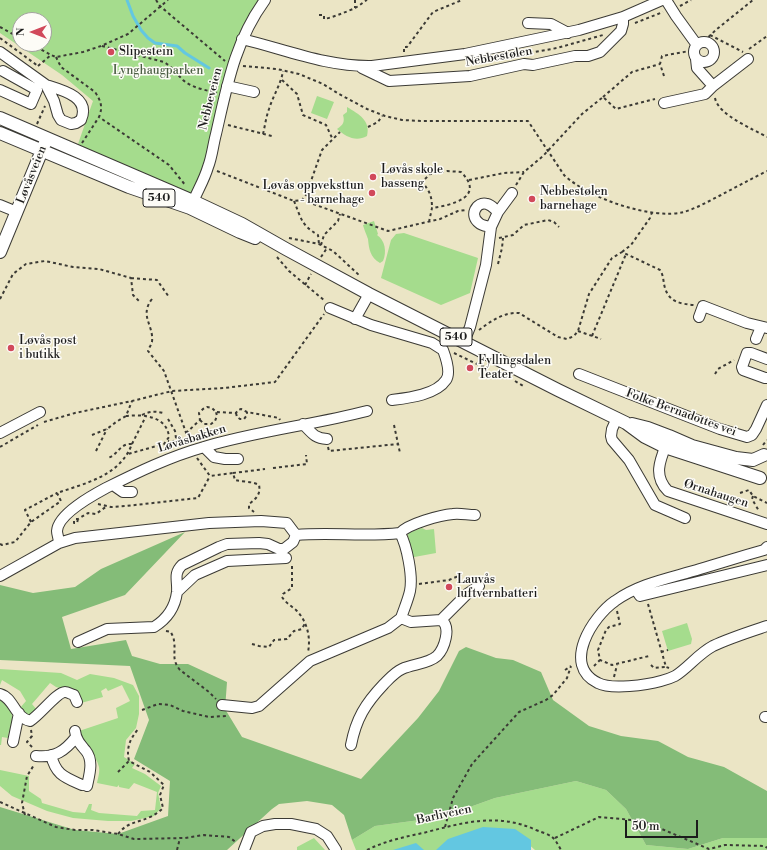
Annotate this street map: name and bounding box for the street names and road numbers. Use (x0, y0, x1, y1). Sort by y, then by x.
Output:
street label: Nebbestølen (464, 44, 534, 70)
street label: Nebbeveien (196, 66, 226, 132)
street label: Løvåsveien (14, 144, 50, 206)
road number: 540 (143, 189, 175, 207)
road number: 540 (440, 328, 472, 346)
street label: Folke Bernadottes vei (624, 386, 738, 440)
street label: Løvåsbakken (156, 422, 228, 456)
street label: Ørnahaugen (682, 477, 750, 511)
street label: Barliveien (415, 802, 473, 828)

